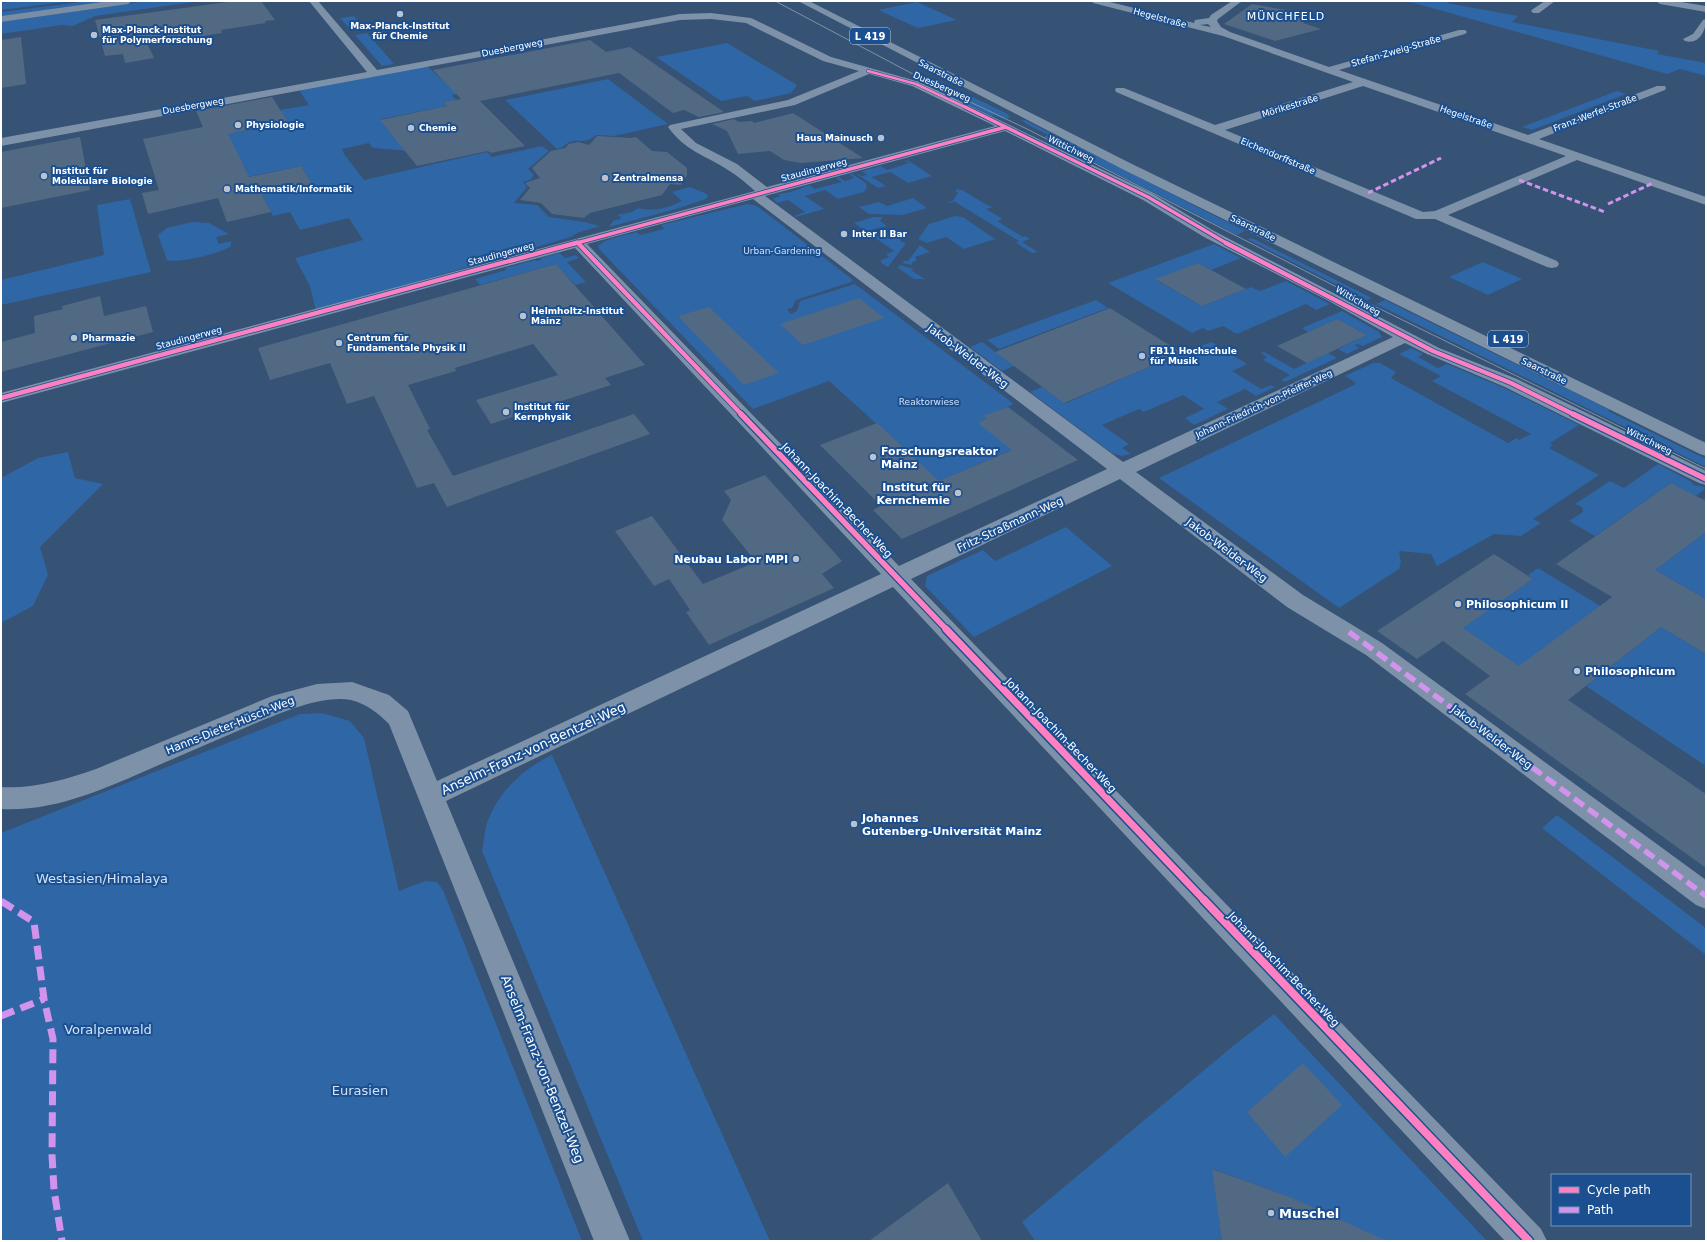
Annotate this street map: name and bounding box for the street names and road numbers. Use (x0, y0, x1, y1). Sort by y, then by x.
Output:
street label: Hegelstraße (1132, 6, 1188, 30)
road number: L 419 (850, 28, 890, 44)
street label: Stefan-Zweig-Straße (1350, 33, 1442, 69)
street label: Duesbergweg (481, 37, 543, 59)
street label: Saarstraße (917, 57, 966, 89)
street label: Duesbergweg (912, 70, 972, 104)
street label: Franz-Werfel-Straße (1552, 92, 1639, 134)
street label: Mörikestraße (1261, 93, 1320, 119)
street label: Duesbergweg (162, 96, 224, 116)
street label: Hegelstraße (1439, 103, 1494, 131)
street label: Wittichweg (1046, 134, 1096, 164)
street label: Eichendorffstraße (1239, 136, 1317, 176)
street label: Staudingerweg (780, 156, 848, 184)
street label: Saarstraße (1229, 213, 1278, 243)
street label: Staudingerweg (467, 240, 535, 268)
street label: Wittichweg (1334, 284, 1382, 318)
street label: Jakob-Welder-Weg (924, 321, 1011, 391)
street label: Staudingerweg (155, 324, 223, 352)
road number: L 419 (1488, 331, 1528, 347)
street label: Saarstraße (1520, 356, 1569, 386)
street label: Johann-Friedrich-von-Pfeiffer-Weg (1193, 368, 1334, 441)
street label: Wittichweg (1624, 426, 1674, 456)
street label: Johann-Joachim-Becher-Weg (778, 439, 895, 561)
street label: Fritz-Straßmann-Weg (955, 494, 1065, 555)
street label: Jakob-Welder-Weg (1183, 515, 1270, 585)
street label: Johann-Joachim-Becher-Weg (1002, 674, 1119, 796)
street label: Hanns-Dieter-Hüsch-Weg (164, 694, 296, 757)
street label: Anselm-Franz-von-Bentzel-Weg (439, 699, 628, 798)
street label: Jakob-Welder-Weg (1448, 702, 1535, 772)
street label: Johann-Joachim-Becher-Weg (1225, 908, 1342, 1030)
street label: Anselm-Franz-von-Bentzel-Weg (498, 973, 587, 1165)

